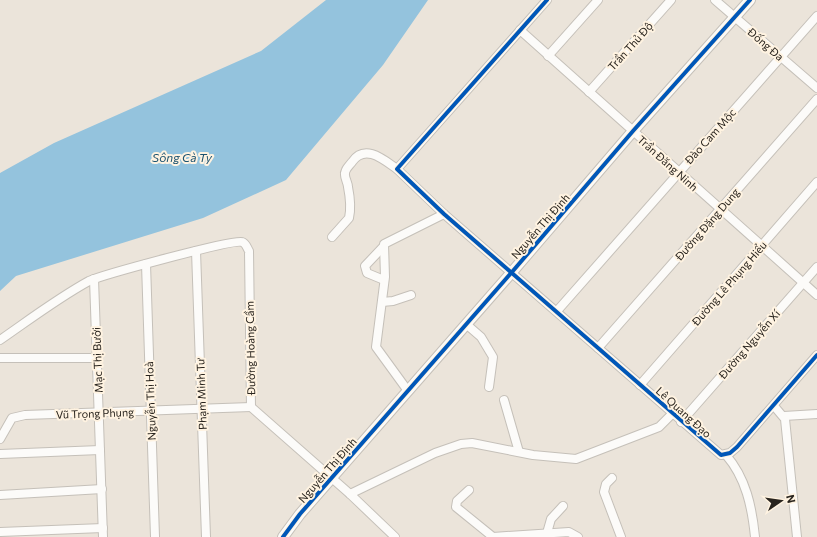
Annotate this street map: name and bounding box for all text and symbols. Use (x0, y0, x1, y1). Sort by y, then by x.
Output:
street label: Trần Thủ Độ (605, 19, 655, 73)
street label: Đống Đa (745, 24, 786, 63)
street label: Đào Cam Mộc (681, 106, 738, 167)
street label: Trần Đăng Ninh (635, 133, 701, 193)
water label: Sông Cà Ty (152, 150, 213, 164)
street label: Đường Đặng Dung (672, 185, 742, 263)
street label: Nguyễn Thị Định (507, 190, 572, 261)
street label: Đường Lê Phụng Hiểu (687, 238, 769, 329)
street label: Đường Hoàng Cầm (243, 301, 257, 396)
street label: Đường Nguyễn Xí (714, 305, 783, 382)
street label: Mạc Thị Bưởi (89, 327, 105, 393)
street label: Phạm Minh Tư (193, 357, 209, 430)
street label: Nguyễn Thị Hoà (141, 361, 158, 441)
street label: Lê Quang Đạo (654, 384, 715, 440)
street label: Vũ Trọng Phụng (56, 405, 134, 421)
street label: Nguyễn Thị Định (294, 434, 359, 505)
north arrow (761, 481, 801, 521)
text: N (784, 493, 798, 504)

